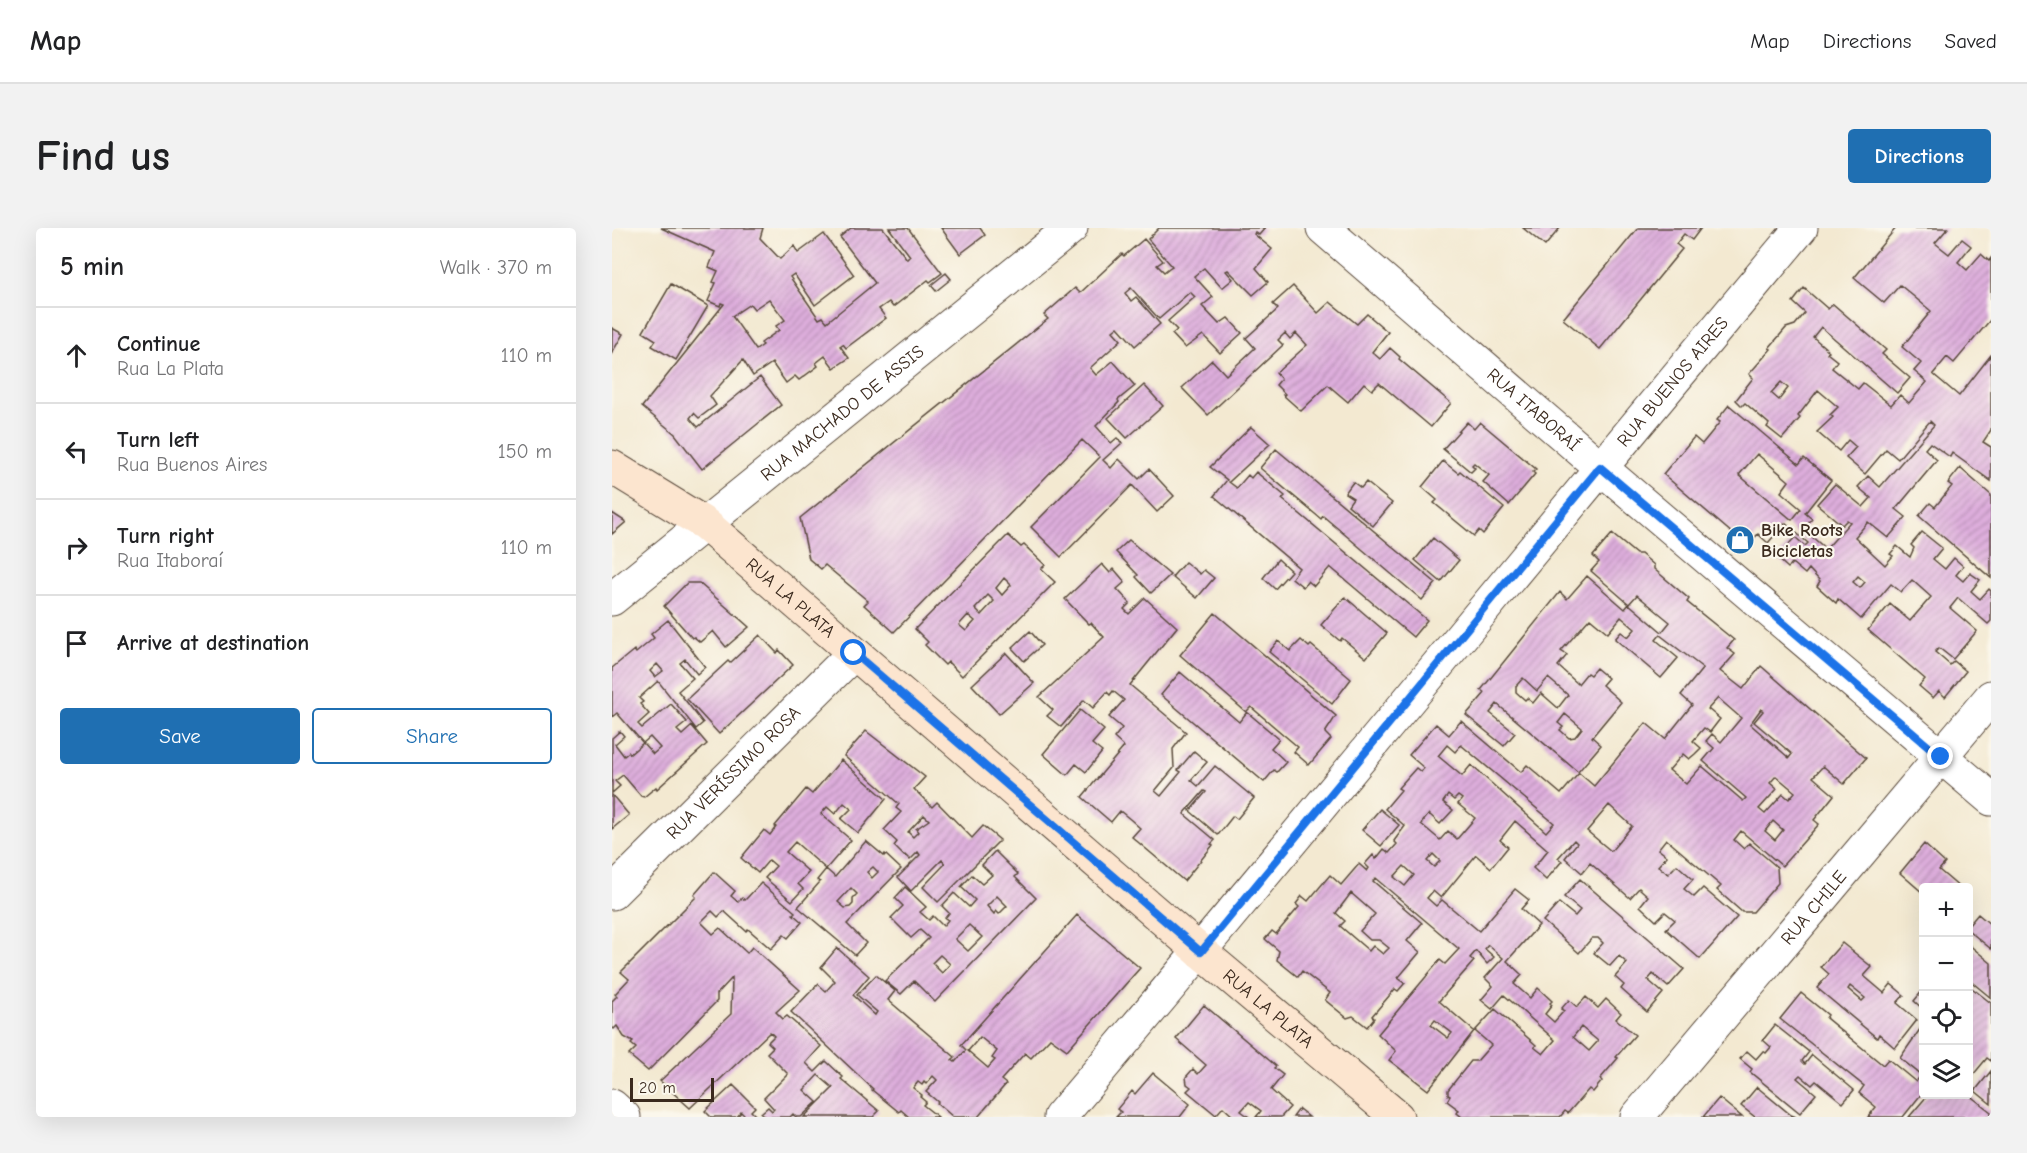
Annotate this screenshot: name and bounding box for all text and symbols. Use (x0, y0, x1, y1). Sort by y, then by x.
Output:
text: Map (30, 25, 81, 57)
text: Map (1750, 29, 1790, 53)
text: Directions (1823, 29, 1912, 53)
text: Saved (1945, 29, 1997, 53)
button: Directions (1848, 129, 1991, 183)
text: Find us (36, 132, 170, 181)
text: 5 min (60, 252, 124, 282)
text: Walk · 370 m (440, 256, 552, 279)
street label: RUA BUENOS AIRES (1613, 313, 1733, 451)
text: Continue (117, 331, 200, 357)
icon: ahead (60, 339, 93, 372)
street label: RUA MACHADO DE ASSIS (757, 341, 928, 486)
text: 110 m (501, 344, 552, 367)
text: Rua La Plata (117, 357, 224, 380)
street label: RUA ITABORAÍ (1482, 364, 1584, 456)
text: Turn left (117, 427, 199, 453)
icon: left (60, 435, 93, 468)
text: 150 m (498, 440, 552, 463)
text: Rua Buenos Aires (117, 453, 267, 476)
place label: Bike Roots Bicicletas (1761, 520, 1843, 562)
text: Turn right (117, 523, 214, 549)
shop icon: Bike Roots Bicicletas (1724, 524, 1756, 556)
icon: right (60, 531, 93, 564)
text: 110 m (501, 536, 552, 559)
text: Rua Itaboraí (117, 549, 223, 572)
street label: RUA LA PLATA (741, 554, 839, 642)
icon: arrive (60, 627, 93, 660)
text: Arrive at destination (117, 630, 309, 656)
route start (840, 639, 866, 665)
street label: RUA VERÍSSIMO ROSA (662, 702, 805, 844)
button: Save (60, 708, 300, 764)
button: Share (312, 708, 552, 764)
route end (1927, 743, 1953, 769)
street label: RUA CHILE (1777, 866, 1851, 949)
map controls (1919, 883, 1973, 1099)
button: + (1919, 883, 1973, 937)
button: − (1919, 937, 1973, 991)
street label: RUA LA PLATA (1218, 965, 1317, 1053)
button: locate (1919, 991, 1973, 1045)
button: layers (1919, 1045, 1973, 1099)
scale bar (630, 1075, 714, 1102)
text: 20 m (639, 1079, 676, 1097)

